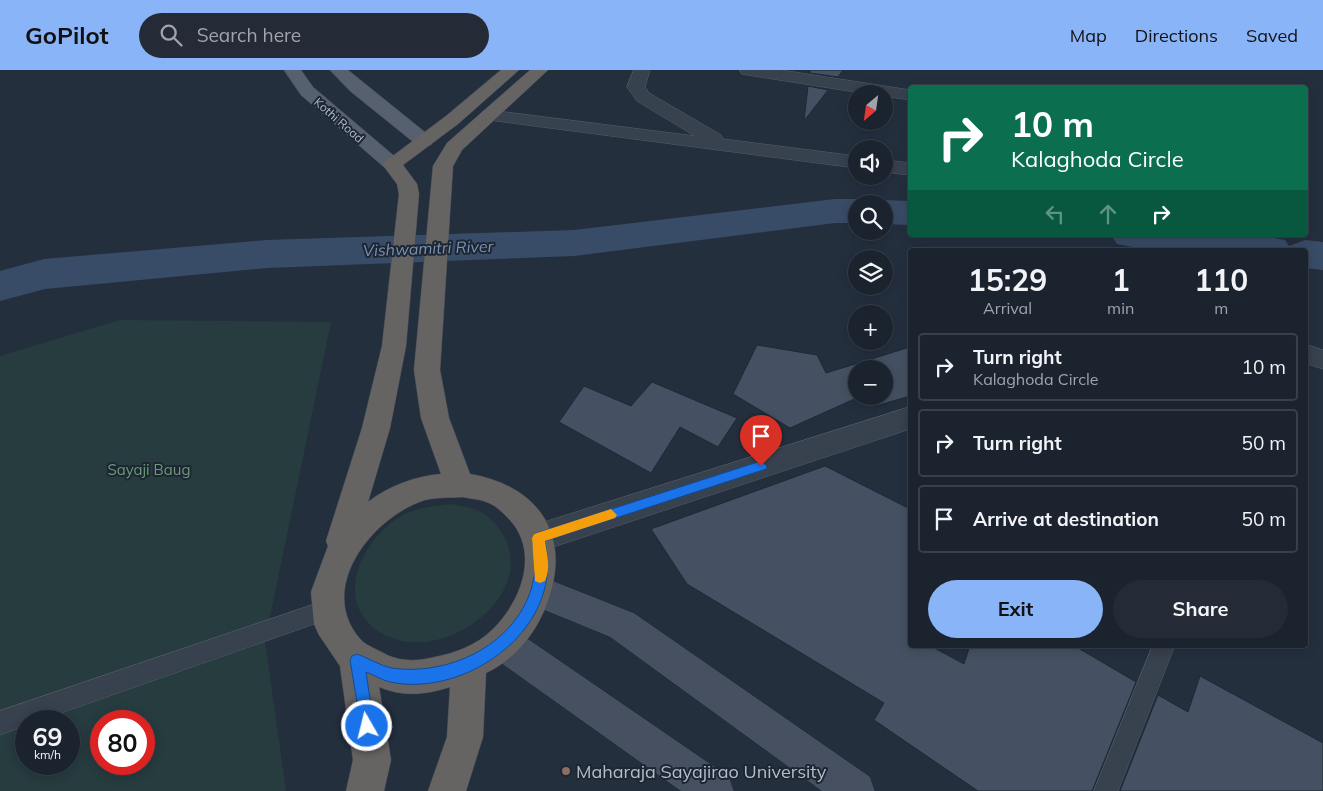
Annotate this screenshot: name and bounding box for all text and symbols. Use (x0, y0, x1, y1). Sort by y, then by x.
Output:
search box (139, 13, 489, 58)
text: GoPilot (25, 20, 109, 50)
icon: search (157, 21, 185, 49)
text: Search here (197, 23, 301, 47)
text: Map (1070, 24, 1107, 47)
text: Directions (1135, 24, 1218, 47)
text: Saved (1246, 24, 1298, 47)
north arrow (848, 85, 892, 130)
map controls (848, 85, 893, 405)
street label: Kothi Road (311, 94, 367, 146)
text: 10 m (1011, 102, 1094, 146)
icon: right (928, 105, 993, 170)
button: sound (848, 140, 893, 185)
text: Kalaghoda Circle (1011, 145, 1184, 173)
button: search (848, 195, 893, 240)
icon: left (1041, 200, 1069, 228)
icon: ahead (1094, 200, 1122, 228)
icon: right (1147, 200, 1175, 228)
water label: Vishwamitri River (362, 236, 495, 260)
button: layers (848, 250, 893, 295)
text: 15:29 (968, 261, 1047, 299)
text: 1 (1112, 261, 1130, 299)
text: 110 (1194, 261, 1248, 299)
text: Arrival (983, 298, 1032, 318)
text: min (1107, 298, 1134, 318)
text: m (1214, 298, 1228, 318)
button: + (848, 305, 893, 350)
text: Turn right (973, 345, 1062, 369)
icon: right (930, 353, 958, 381)
text: 10 m (1242, 355, 1286, 379)
button: − (848, 360, 893, 405)
text: Kalaghoda Circle (973, 369, 1099, 389)
pin (740, 415, 782, 466)
icon: arrive (747, 422, 775, 450)
icon: right (930, 429, 958, 457)
text: Turn right (973, 431, 1062, 455)
text: 50 m (1242, 431, 1286, 455)
park label: Sayaji Baug (107, 460, 191, 479)
icon: arrive (930, 505, 958, 533)
text: Arrive at destination (973, 507, 1159, 531)
text: 50 m (1242, 507, 1286, 531)
button: Exit (928, 580, 1103, 638)
button: Share (1113, 580, 1288, 638)
position arrow (340, 699, 392, 751)
speed limit sign: 80 (90, 710, 155, 775)
text: 69 (32, 721, 63, 752)
text: km/h (34, 747, 61, 762)
place label: Maharaja Sayajirao University (576, 760, 827, 783)
marker: Maharaja Sayajirao University (560, 765, 572, 777)

